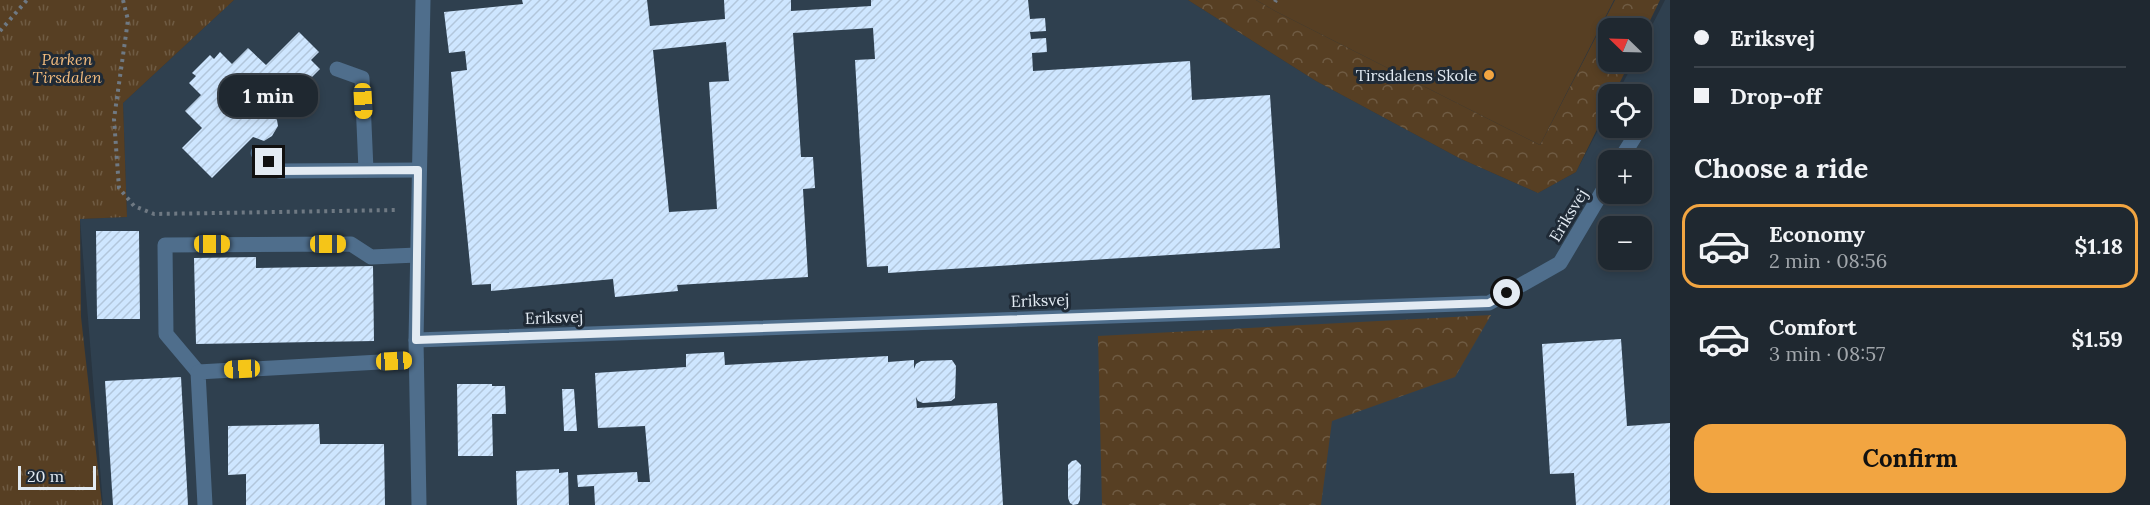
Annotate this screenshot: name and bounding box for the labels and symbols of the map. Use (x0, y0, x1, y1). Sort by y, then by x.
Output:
north arrow (1598, 18, 1652, 72)
park label: Parken Tirsdalen (32, 49, 102, 87)
place label: Tirsdalens Skole (1356, 65, 1477, 85)
marker: Tirsdalens Skole (1482, 68, 1496, 82)
callout: 1 min (220, 75, 318, 117)
car (353, 83, 373, 119)
route end (255, 148, 282, 175)
street label: Eriksvej (1544, 185, 1592, 245)
car (194, 235, 230, 253)
car (310, 235, 346, 253)
route start (1493, 279, 1520, 306)
street label: Eriksvej (1011, 289, 1069, 311)
street label: Eriksvej (525, 306, 583, 328)
car (376, 351, 412, 371)
car (224, 359, 260, 379)
scale bar (18, 463, 96, 490)

